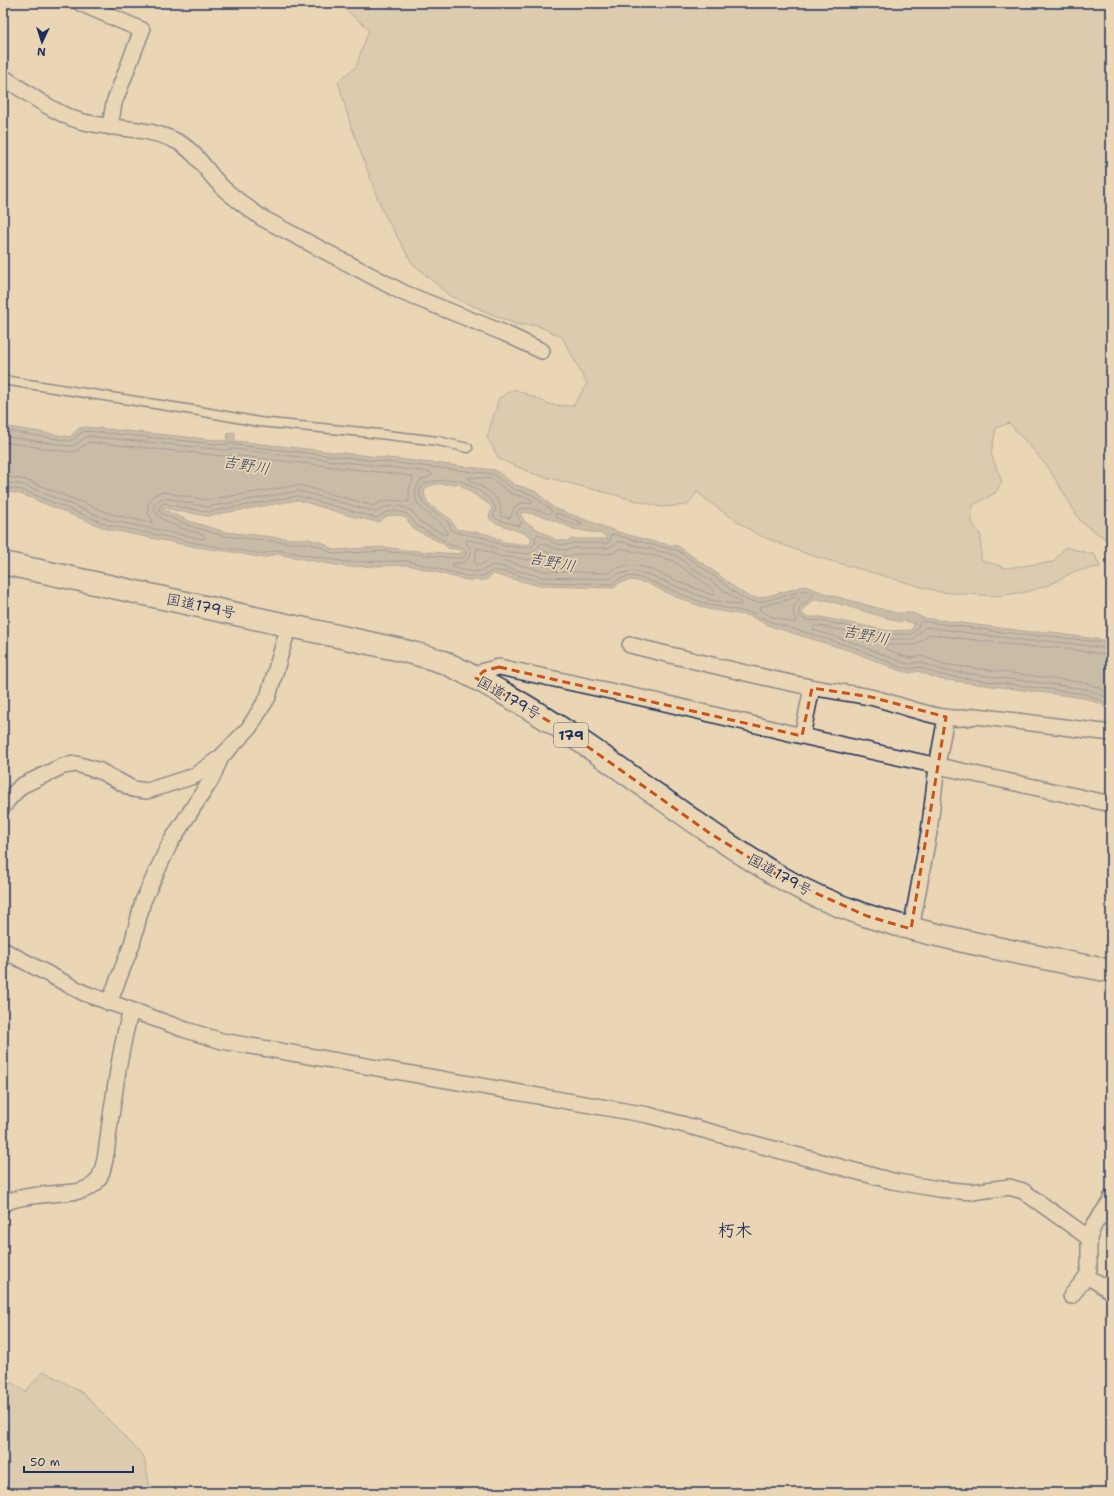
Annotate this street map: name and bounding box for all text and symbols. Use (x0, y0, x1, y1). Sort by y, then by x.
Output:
north arrow (22, 22, 62, 62)
text: N (36, 44, 46, 59)
water label: 吉野川 (221, 450, 271, 480)
water label: 吉野川 (526, 547, 578, 577)
street label: 国道179号 (164, 589, 238, 623)
water label: 吉野川 (840, 620, 892, 650)
street label: 国道179号 (473, 672, 545, 724)
road number: 179 (554, 723, 588, 747)
street label: 国道179号 (744, 849, 816, 901)
district label: 朽木 (718, 1219, 752, 1241)
scale bar (24, 1448, 133, 1474)
text: 50 m (30, 1454, 60, 1470)

